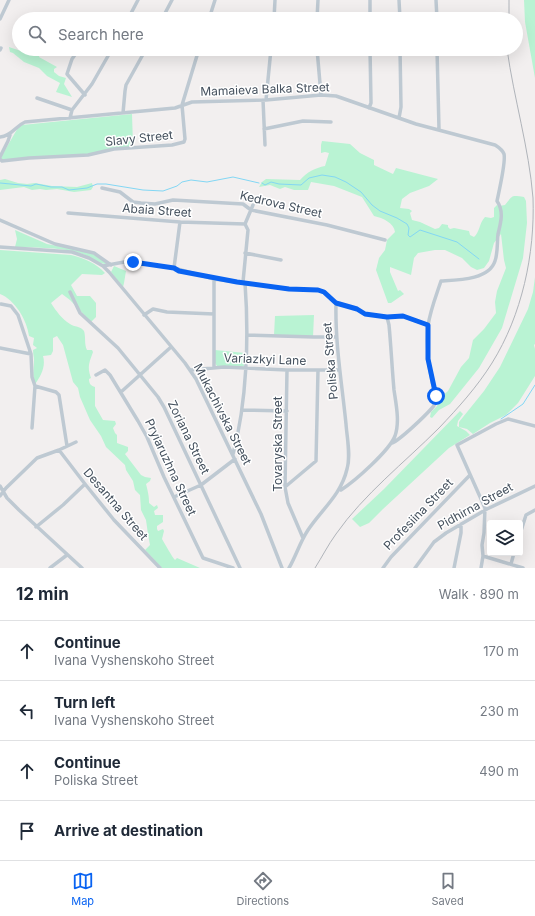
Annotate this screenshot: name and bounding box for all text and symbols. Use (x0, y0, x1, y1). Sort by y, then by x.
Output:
search box (12, 12, 523, 56)
icon: search (26, 23, 48, 45)
text: Search here (58, 25, 144, 44)
street label: Mamaieva Balka Street (200, 79, 330, 99)
street label: Slavy Street (104, 127, 174, 149)
street label: Kedrova Street (238, 187, 324, 221)
street label: Abaia Street (122, 200, 192, 220)
route end (124, 253, 142, 271)
street label: Poliska Street (319, 322, 341, 400)
street label: Variazkyi Lane (223, 350, 307, 368)
street label: Mukachivska Street (191, 361, 255, 467)
route start (427, 387, 445, 405)
street label: Tovaryska Street (270, 396, 285, 492)
street label: Zoriana Street (165, 398, 213, 476)
street label: Pryiaruzhna Street (142, 416, 200, 518)
street label: Desantna Street (81, 465, 151, 543)
street label: Profesiina Street (380, 475, 456, 553)
street label: Pidhirna Street (435, 479, 515, 533)
map controls (487, 520, 523, 556)
button: layers (487, 520, 523, 556)
text: 12 min (16, 584, 69, 604)
text: Walk · 890 m (439, 586, 519, 602)
text: Continue (54, 633, 121, 652)
icon: ahead (16, 640, 38, 662)
text: 170 m (483, 643, 519, 659)
text: Ivana Vyshenskoho Street (54, 652, 214, 668)
text: Turn left (54, 693, 115, 712)
icon: left (16, 700, 38, 722)
text: 230 m (480, 703, 519, 719)
text: Ivana Vyshenskoho Street (54, 712, 214, 728)
text: Continue (54, 753, 121, 772)
icon: ahead (16, 760, 38, 782)
text: 490 m (479, 763, 519, 779)
text: Poliska Street (54, 772, 138, 788)
icon: arrive (16, 820, 38, 842)
text: Arrive at destination (54, 821, 203, 840)
tab: Map (71, 870, 94, 908)
tab: Directions (237, 870, 289, 908)
tab: Saved (432, 870, 464, 908)

